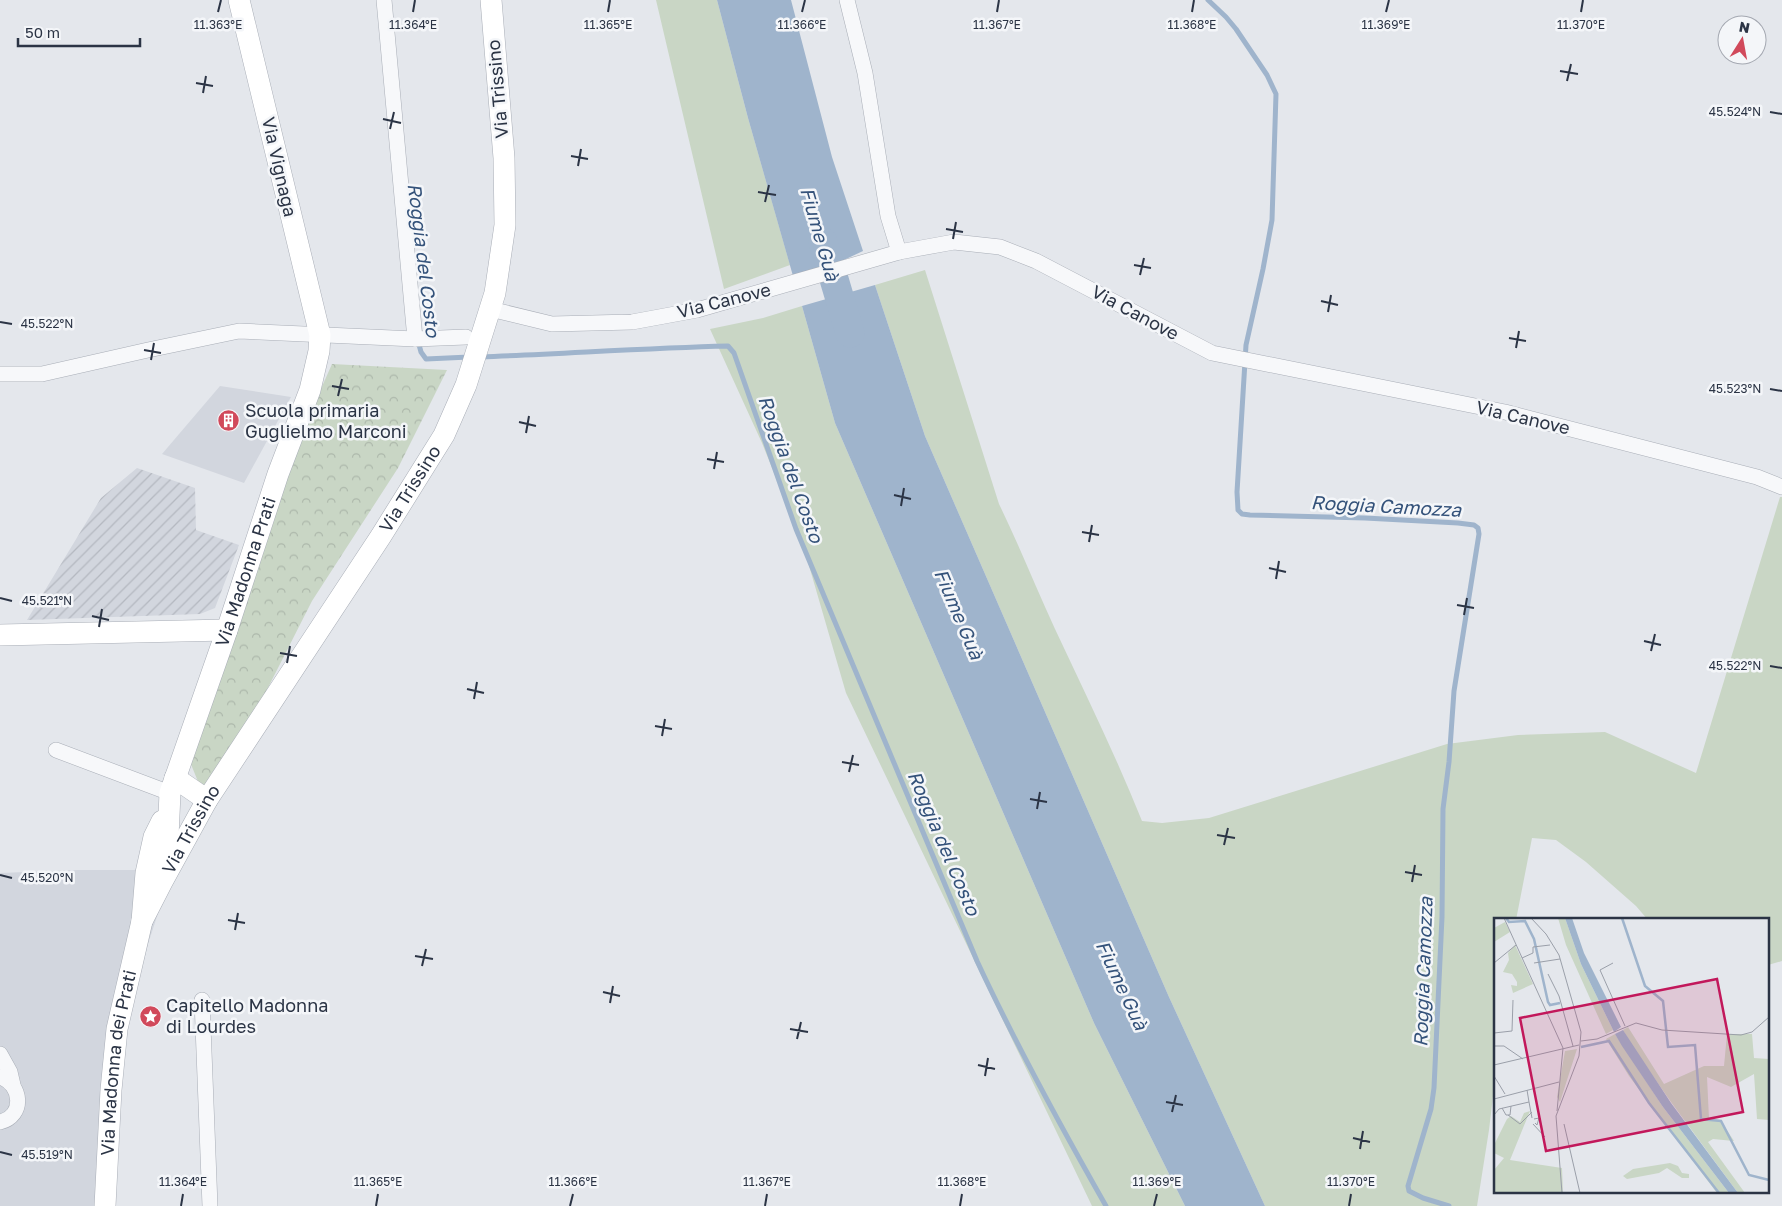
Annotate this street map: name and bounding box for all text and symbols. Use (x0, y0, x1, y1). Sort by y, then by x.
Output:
scale bar (18, 15, 140, 47)
north arrow (1717, 15, 1767, 65)
text: 11.363°E (194, 17, 242, 32)
text: 11.364°E (389, 17, 437, 32)
text: 11.365°E (584, 17, 632, 32)
text: 11.366°E (778, 17, 826, 32)
text: 11.367°E (973, 17, 1021, 32)
text: 11.368°E (1168, 17, 1216, 32)
text: 11.369°E (1362, 17, 1410, 32)
text: 11.370°E (1557, 17, 1605, 32)
text: N (1738, 17, 1751, 36)
text: 50 m (25, 23, 60, 41)
street label: Via Trissino (482, 39, 512, 139)
text: 45.524°N (1709, 104, 1761, 119)
street label: Via Vignaga (258, 115, 302, 219)
water label: Roggia del Costo (404, 182, 446, 340)
water label: Fiume Guà (796, 184, 845, 284)
street label: Via Canove (675, 278, 773, 322)
street label: Via Canove (1088, 280, 1183, 344)
text: 45.522°N (21, 316, 73, 331)
text: 45.523°N (1709, 381, 1761, 396)
water label: Roggia del Costo (754, 392, 829, 547)
street label: Via Canove (1474, 396, 1572, 439)
place label: Scuola primaria Guglielmo Marconi (245, 399, 407, 442)
building icon: Scuola primaria Guglielmo Marconi (217, 409, 241, 433)
street label: Via Trissino (374, 441, 445, 536)
water label: Roggia Camozza (1310, 490, 1463, 521)
street label: Via Madonna Prati (210, 494, 280, 650)
water label: Fiume Guà (930, 565, 989, 664)
text: 45.521°N (22, 593, 72, 608)
text: 45.522°N (1709, 658, 1761, 673)
water label: Roggia del Costo (904, 767, 986, 920)
street label: Via Trissino (157, 780, 224, 877)
text: 45.520°N (20, 870, 74, 885)
water label: Roggia Camozza (1408, 895, 1437, 1047)
inset map (1494, 918, 1770, 1194)
water label: Fiume Guà (1092, 936, 1154, 1034)
street label: Via Madonna dei Prati (96, 968, 140, 1156)
place label: Capitello Madonna di Lourdes (166, 994, 328, 1037)
place icon: Capitello Madonna di Lourdes (138, 1004, 162, 1028)
text: 45.519°N (21, 1147, 73, 1162)
text: 11.364°E (159, 1174, 207, 1189)
text: 11.365°E (354, 1174, 402, 1189)
text: 11.366°E (549, 1174, 597, 1189)
text: 11.367°E (743, 1174, 791, 1189)
text: 11.368°E (938, 1174, 986, 1189)
text: 11.369°E (1133, 1174, 1181, 1189)
text: 11.370°E (1327, 1174, 1375, 1189)

